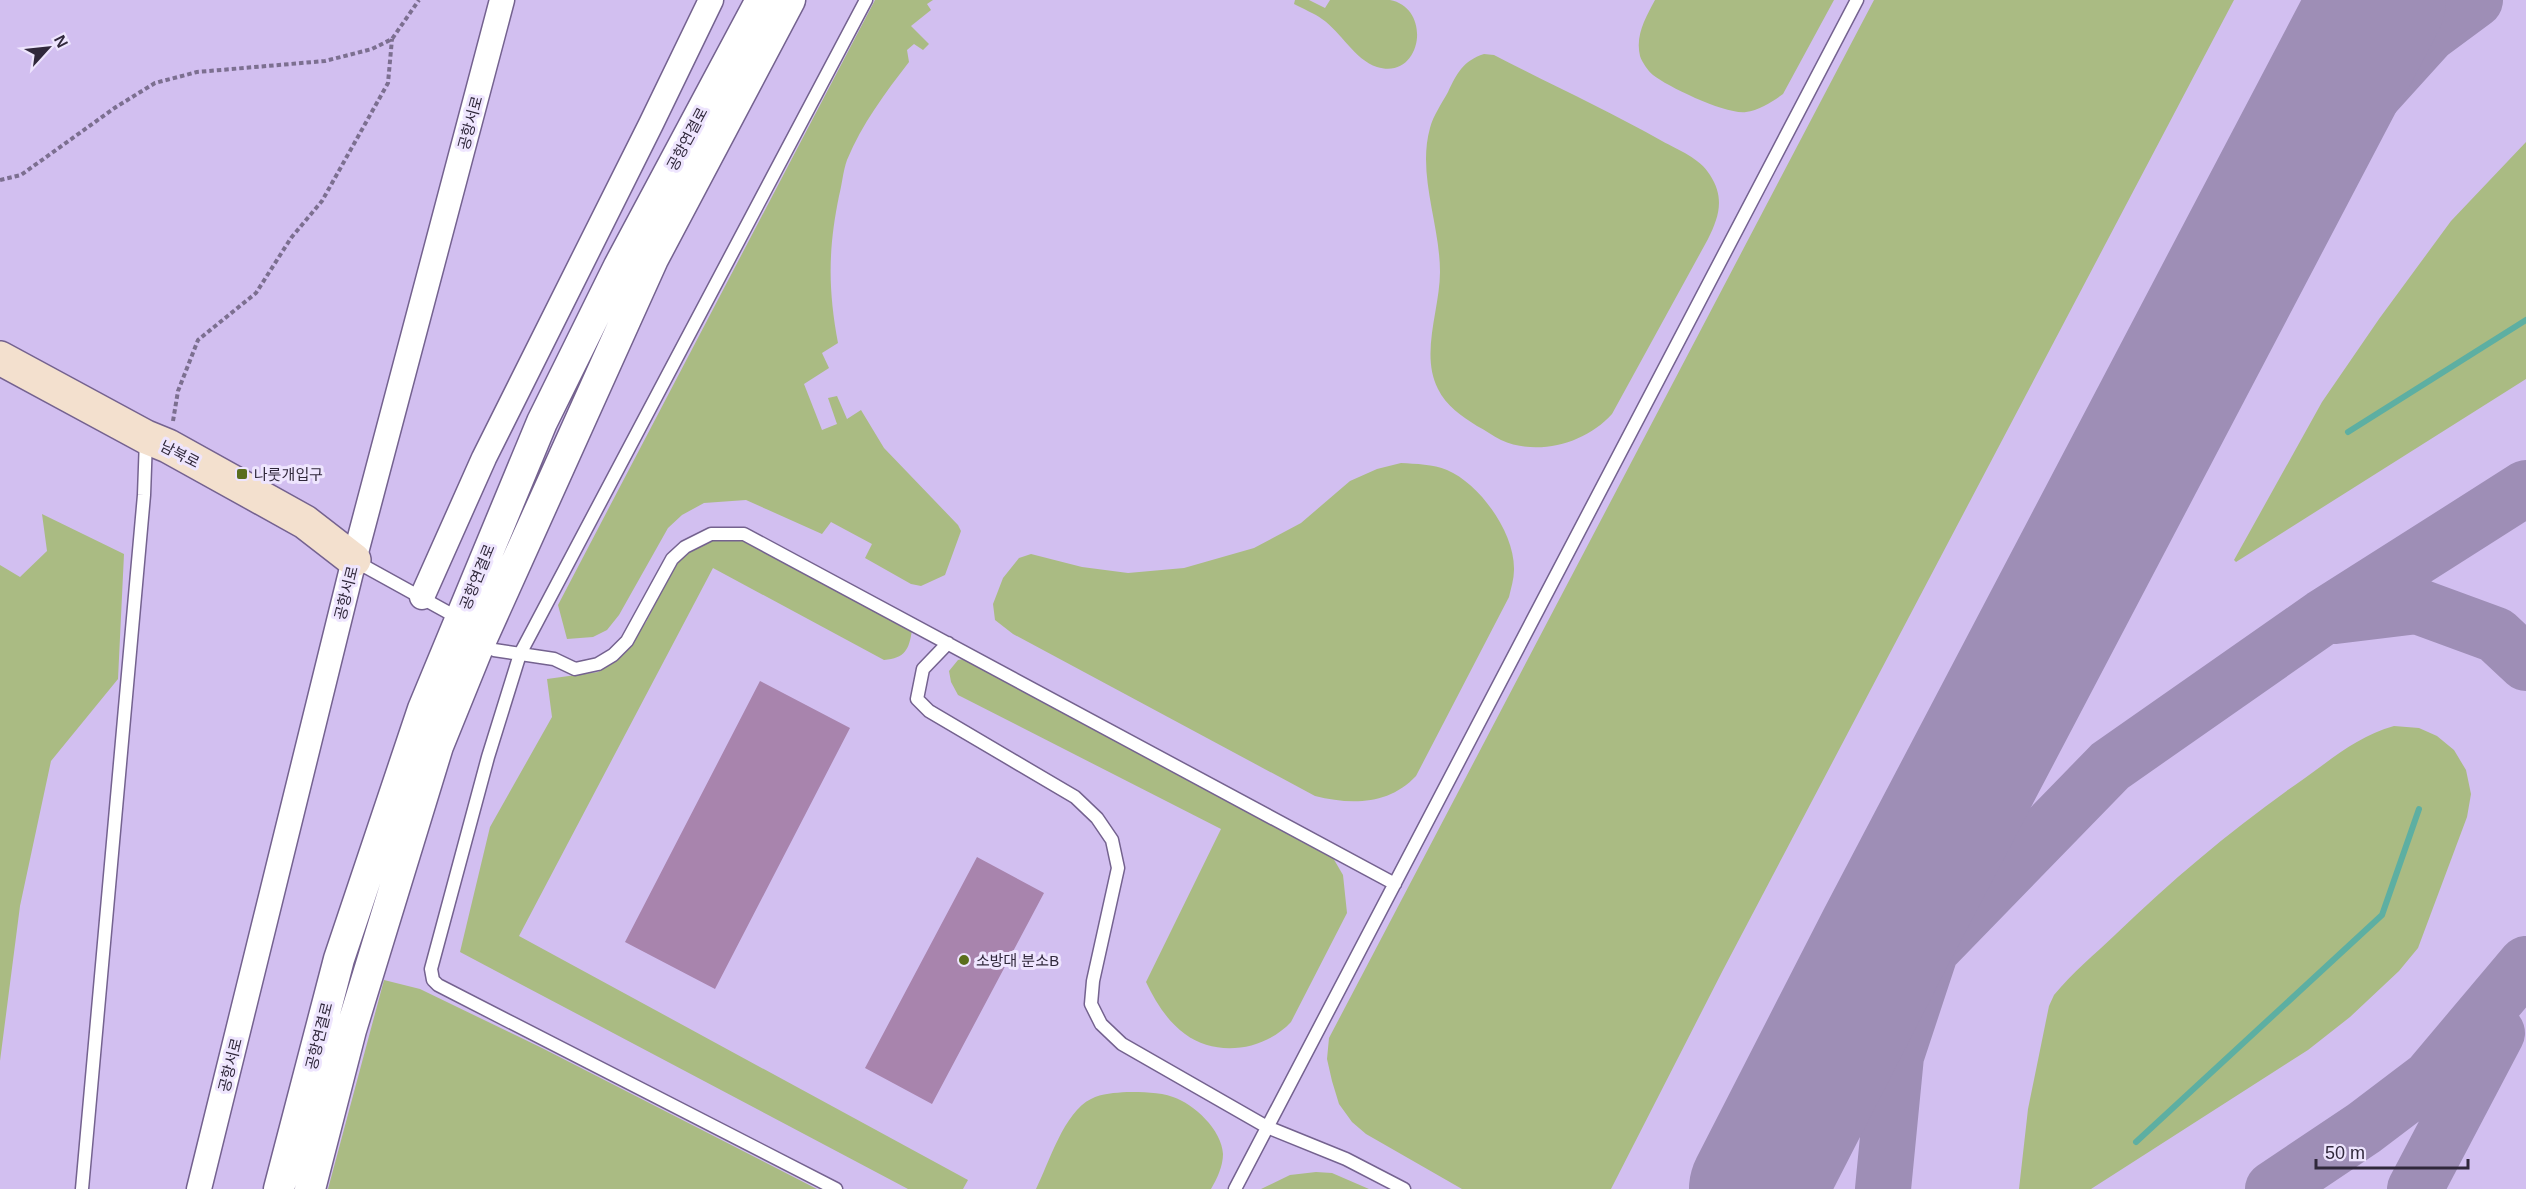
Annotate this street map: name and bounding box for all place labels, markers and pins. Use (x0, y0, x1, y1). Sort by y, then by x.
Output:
place label: 나룻개입구 (254, 466, 323, 483)
marker: 나룻개입구 (235, 467, 249, 481)
place label: 소방대 분소B (976, 952, 1059, 969)
marker: 소방대 분소B (957, 953, 971, 967)

